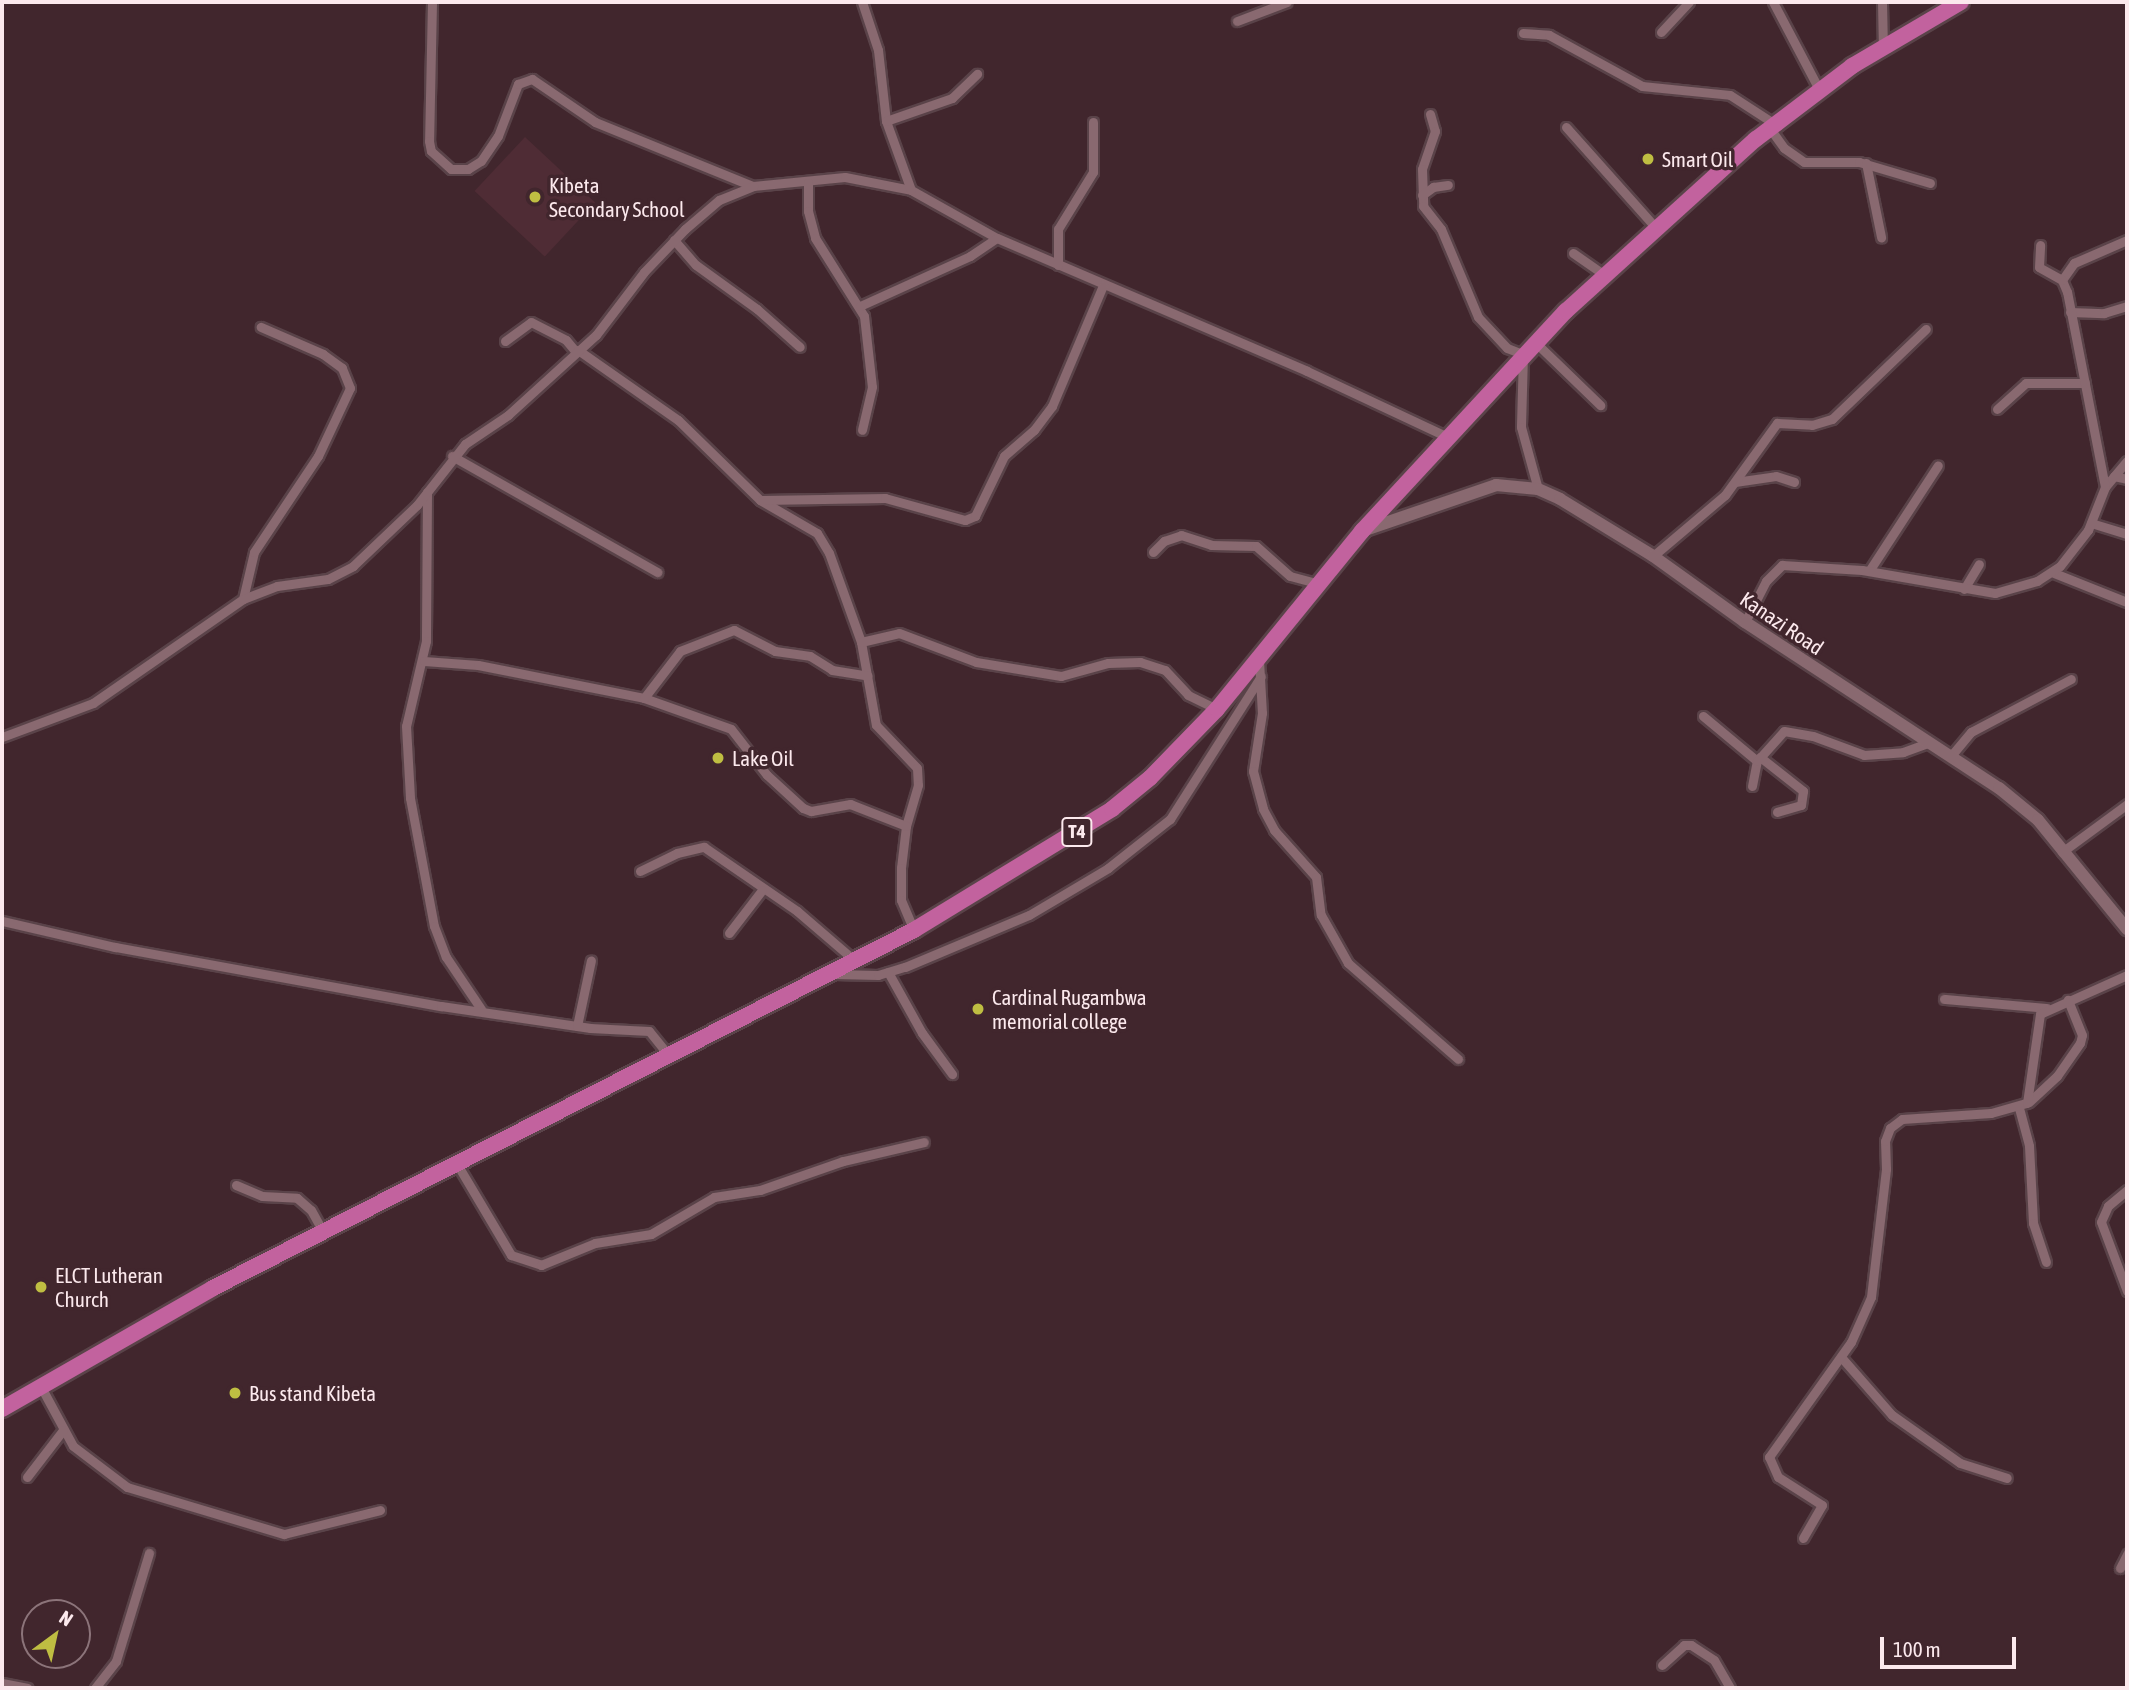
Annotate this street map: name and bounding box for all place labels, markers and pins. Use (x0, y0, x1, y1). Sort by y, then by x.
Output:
place label: Smart Oil (1662, 146, 1733, 172)
marker: Smart Oil (1640, 151, 1656, 167)
place label: Kibeta Secondary School (549, 172, 685, 222)
marker: Kibeta Secondary School (527, 189, 543, 205)
place label: Lake Oil (732, 745, 794, 771)
marker: Lake Oil (710, 750, 726, 766)
place label: Cardinal Rugambwa memorial college (992, 984, 1147, 1034)
marker: Cardinal Rugambwa memorial college (970, 1001, 986, 1017)
place label: ELCT Lutheran Church (55, 1262, 163, 1312)
marker: ELCT Lutheran Church (33, 1279, 49, 1295)
place label: Bus stand Kibeta (249, 1380, 376, 1406)
marker: Bus stand Kibeta (227, 1385, 243, 1401)

